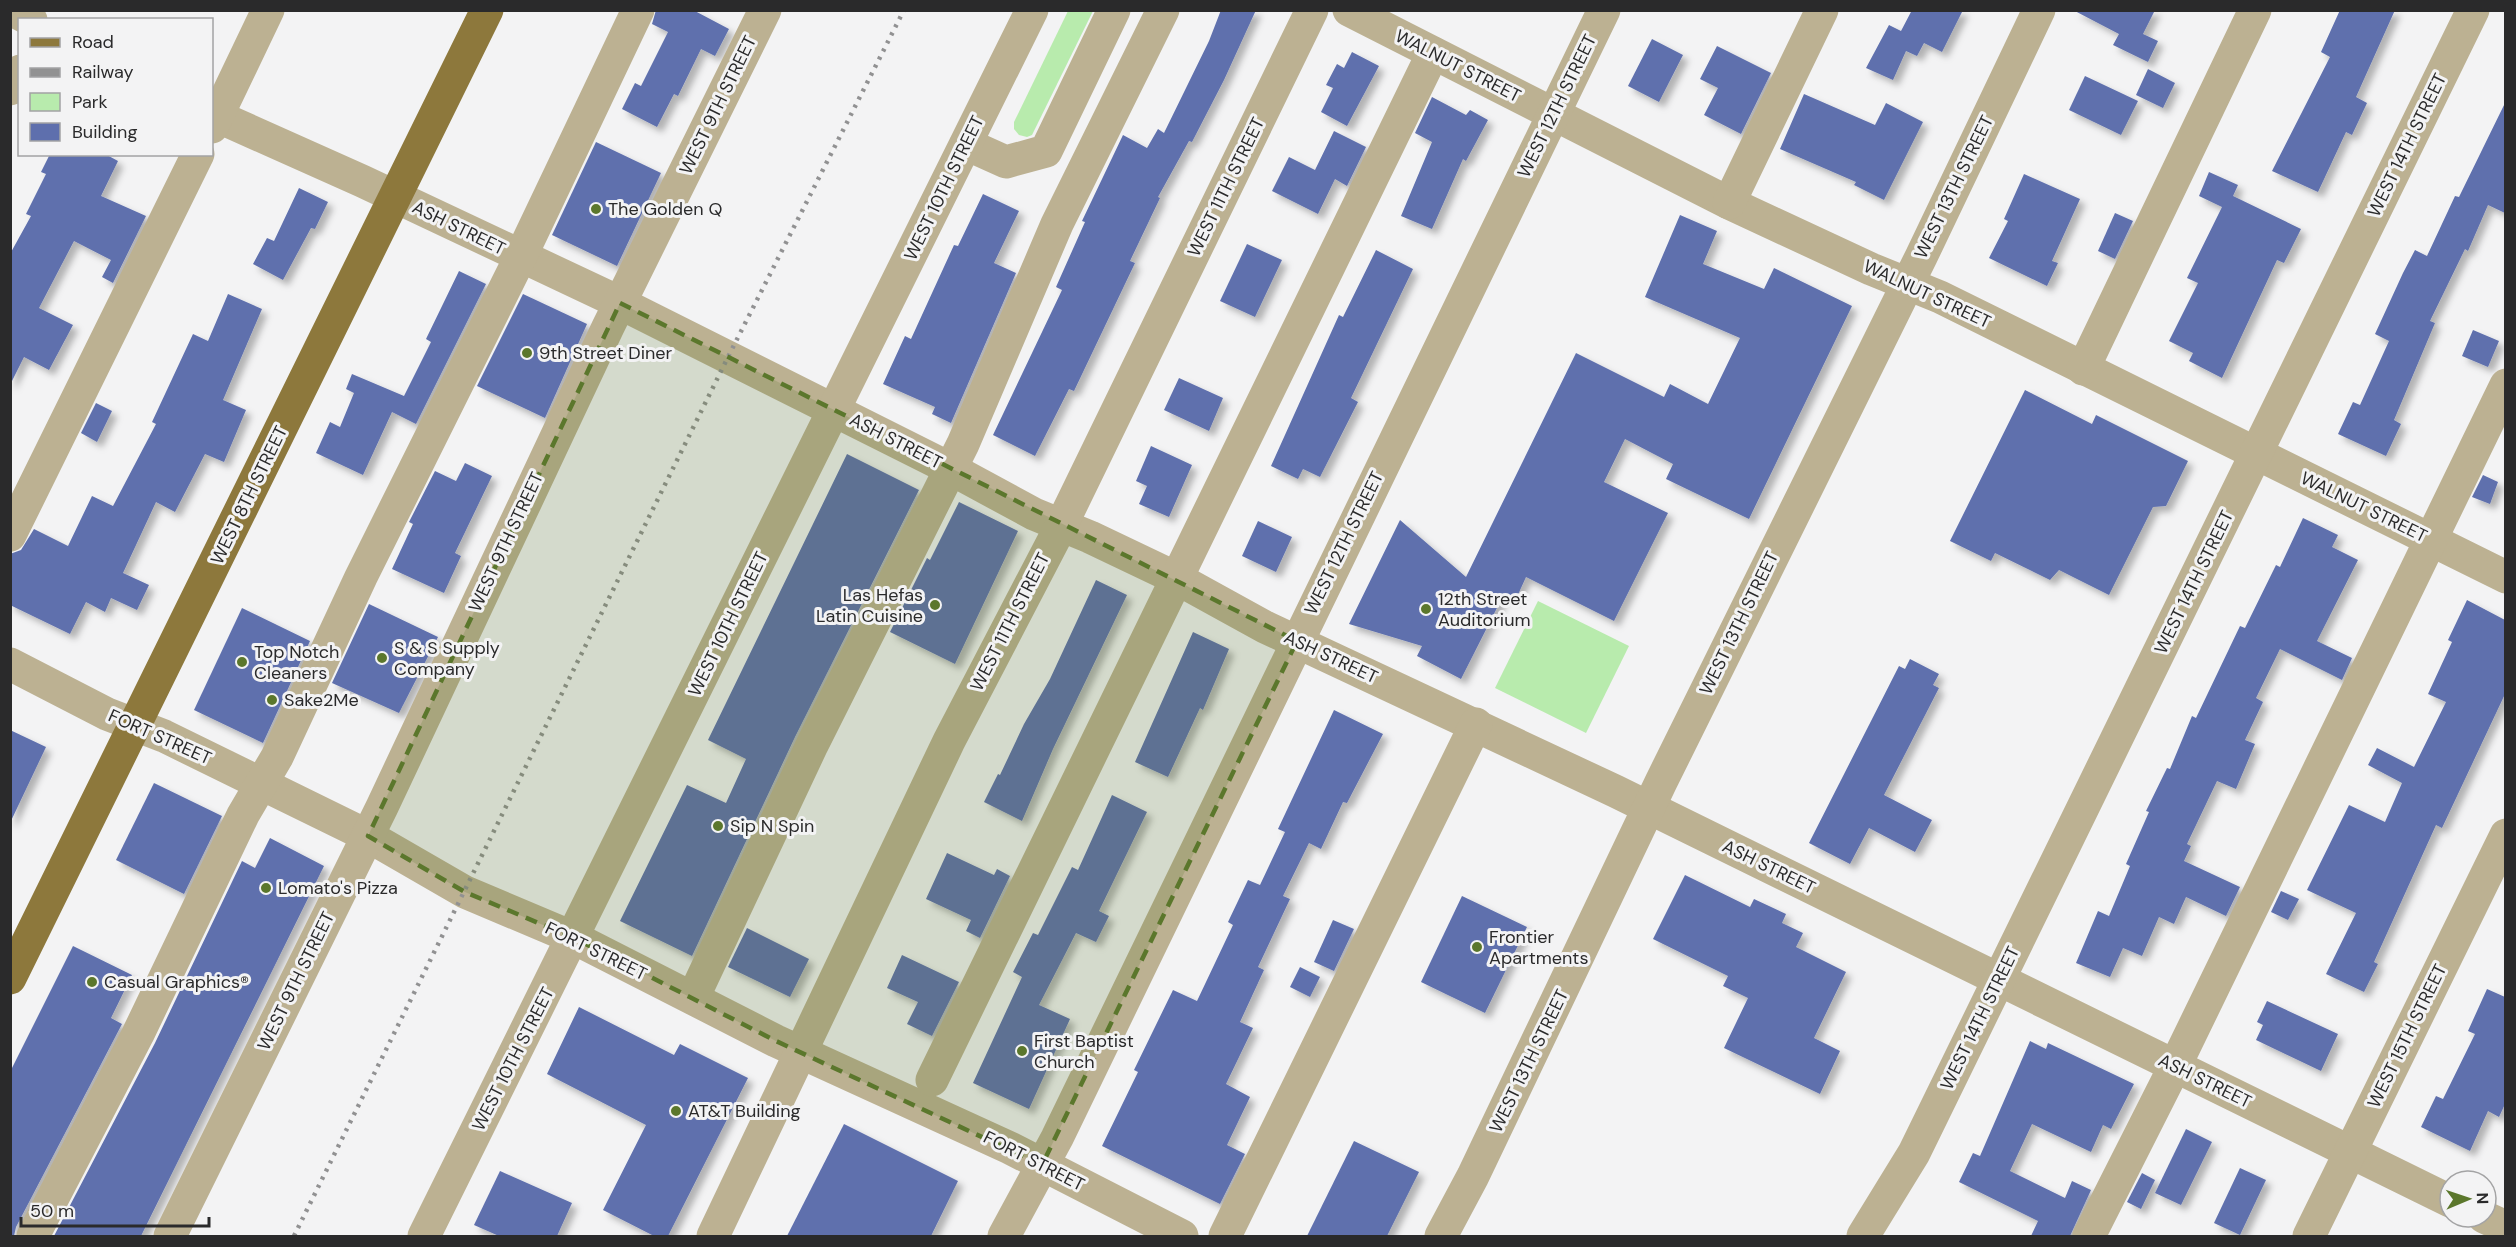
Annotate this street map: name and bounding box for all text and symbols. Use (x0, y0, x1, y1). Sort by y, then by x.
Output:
legend (18, 18, 213, 156)
street label: WALNUT STREET (1391, 24, 1525, 108)
text: Road (72, 30, 114, 54)
street label: WEST 12TH STREET (1512, 30, 1602, 182)
street label: WEST 9TH STREET (674, 32, 762, 178)
text: Railway (72, 60, 134, 84)
street label: WEST 14TH STREET (2362, 69, 2452, 221)
text: Park (72, 90, 108, 114)
street label: WEST 13TH STREET (1909, 111, 1999, 263)
street label: WEST 10TH STREET (898, 112, 990, 264)
street label: WEST 11TH STREET (1182, 113, 1270, 261)
text: Building (72, 120, 137, 144)
street label: ASH STREET (408, 195, 510, 261)
place label: The Golden Q (608, 197, 722, 221)
marker: The Golden Q (589, 202, 603, 216)
street label: WALNUT STREET (1859, 254, 1995, 334)
place label: 9th Street Diner (539, 341, 673, 365)
marker: 9th Street Diner (520, 346, 534, 360)
street label: ASH STREET (846, 407, 946, 475)
street label: WEST 8TH STREET (205, 422, 293, 568)
street label: WALNUT STREET (2297, 466, 2431, 548)
street label: WEST 12TH STREET (1299, 467, 1389, 619)
street label: WEST 9TH STREET (463, 468, 549, 616)
street label: WEST 14TH STREET (2149, 506, 2239, 658)
street label: WEST 13TH STREET (1694, 547, 1784, 699)
street label: WEST 10TH STREET (682, 548, 774, 700)
street label: WEST 11TH STREET (965, 549, 1055, 695)
place label: Las Hefas Latin Cuisine (816, 583, 923, 628)
place label: 12th Street Auditorium (1438, 587, 1530, 632)
marker: Las Hefas Latin Cuisine (928, 598, 942, 612)
marker: 12th Street Auditorium (1419, 602, 1433, 616)
street label: ASH STREET (1280, 625, 1382, 689)
place label: S & S Supply Company (394, 636, 500, 681)
place label: Top Notch Cleaners (254, 640, 339, 685)
marker: S & S Supply Company (375, 651, 389, 665)
marker: Top Notch Cleaners (235, 655, 249, 669)
place label: Sake2Me (284, 688, 359, 712)
marker: Sake2Me (265, 693, 279, 707)
street label: FORT STREET (105, 704, 215, 770)
place label: Sip N Spin (730, 814, 814, 838)
marker: Sip N Spin (711, 819, 725, 833)
street label: ASH STREET (1718, 834, 1820, 900)
place label: Lomato's Pizza (278, 876, 398, 900)
marker: Lomato's Pizza (259, 881, 273, 895)
street label: WEST 9TH STREET (252, 908, 340, 1054)
street label: FORT STREET (541, 916, 651, 986)
place label: Frontier Apartments (1489, 925, 1588, 970)
marker: Frontier Apartments (1470, 940, 1484, 954)
street label: WEST 14TH STREET (1935, 942, 2025, 1094)
street label: WEST 15TH STREET (2362, 960, 2452, 1112)
place label: Casual Graphics® (104, 970, 249, 994)
marker: Casual Graphics® (85, 975, 99, 989)
street label: WEST 10TH STREET (466, 983, 560, 1135)
street label: WEST 13TH STREET (1484, 985, 1574, 1137)
place label: First Baptist Church (1034, 1029, 1134, 1074)
marker: First Baptist Church (1015, 1044, 1029, 1058)
street label: ASH STREET (2154, 1048, 2256, 1114)
place label: AT&T Building (688, 1099, 801, 1123)
marker: AT&T Building (669, 1104, 683, 1118)
street label: FORT STREET (979, 1125, 1089, 1197)
north arrow (2438, 1169, 2498, 1229)
scale bar (21, 1190, 208, 1228)
text: N (2472, 1192, 2493, 1205)
text: 50 m (30, 1199, 74, 1223)

